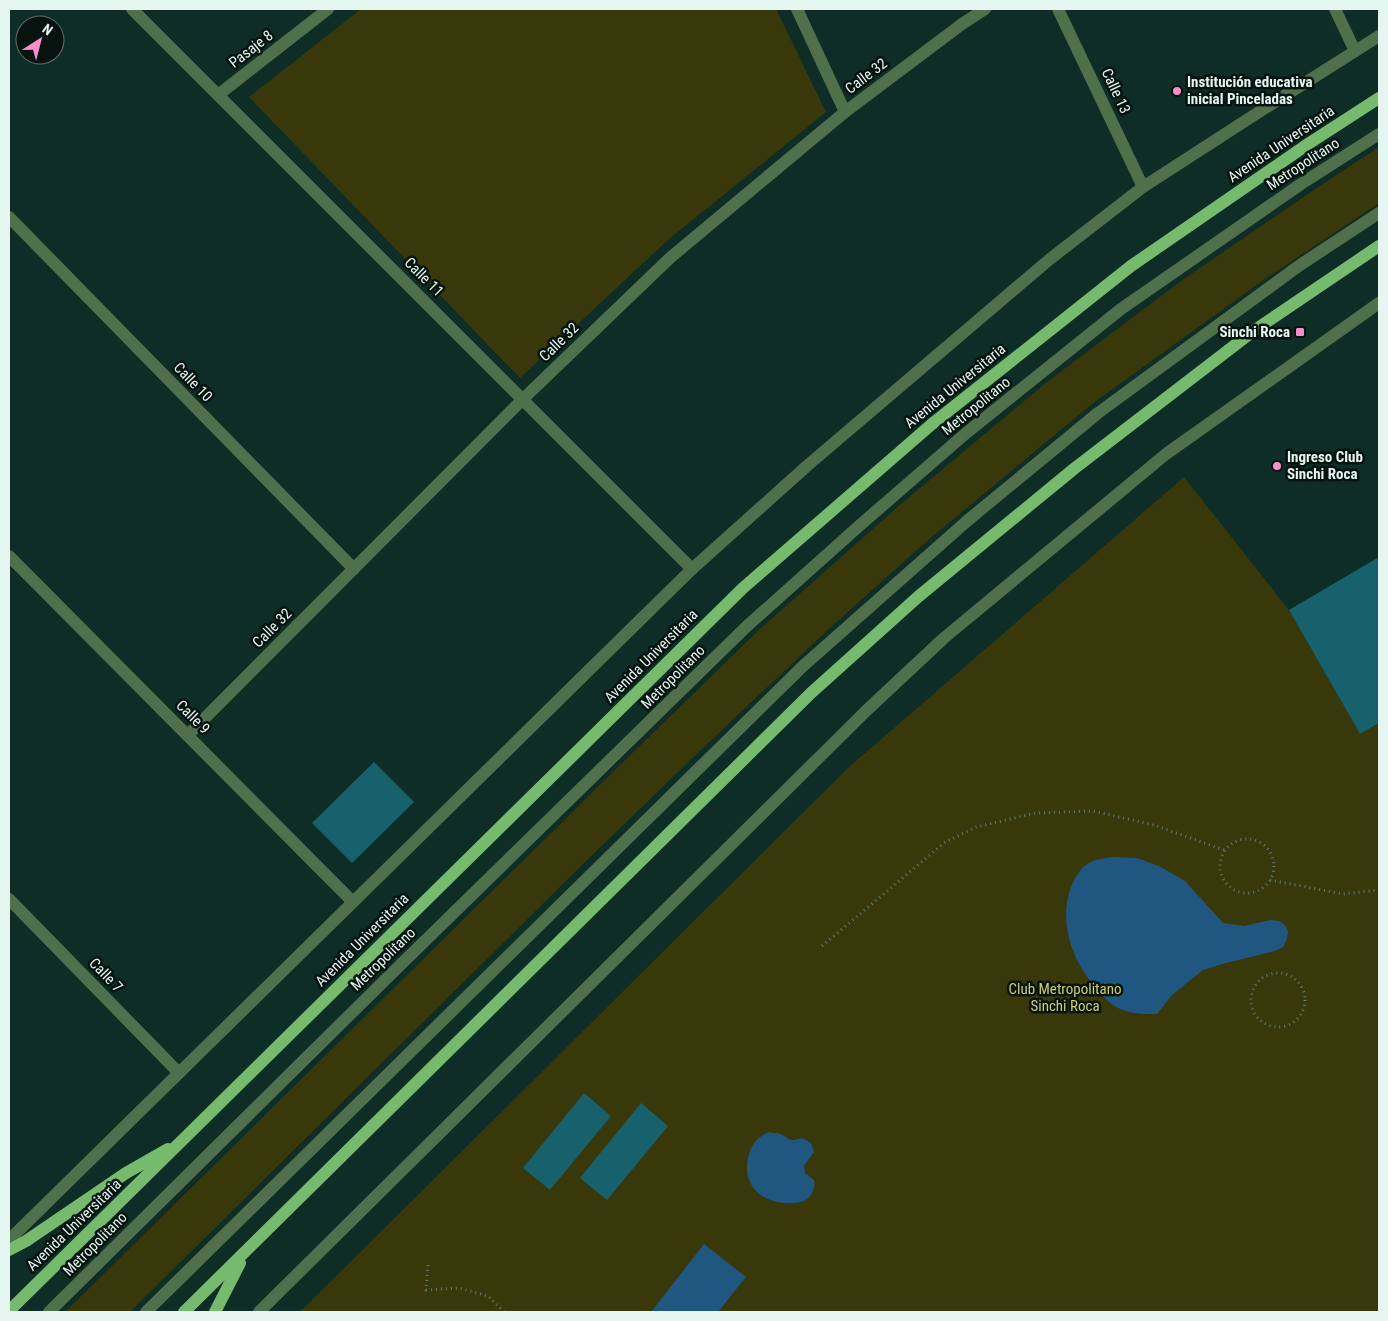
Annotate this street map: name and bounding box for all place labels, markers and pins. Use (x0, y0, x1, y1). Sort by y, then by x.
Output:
place label: Institución educativa inicial Pinceladas (1187, 73, 1313, 108)
marker: Institución educativa inicial Pinceladas (1171, 85, 1183, 97)
place label: Sinchi Roca (1219, 323, 1290, 341)
marker: Sinchi Roca (1294, 326, 1306, 338)
place label: Ingreso Club Sinchi Roca (1287, 448, 1363, 483)
marker: Ingreso Club Sinchi Roca (1271, 460, 1283, 472)

